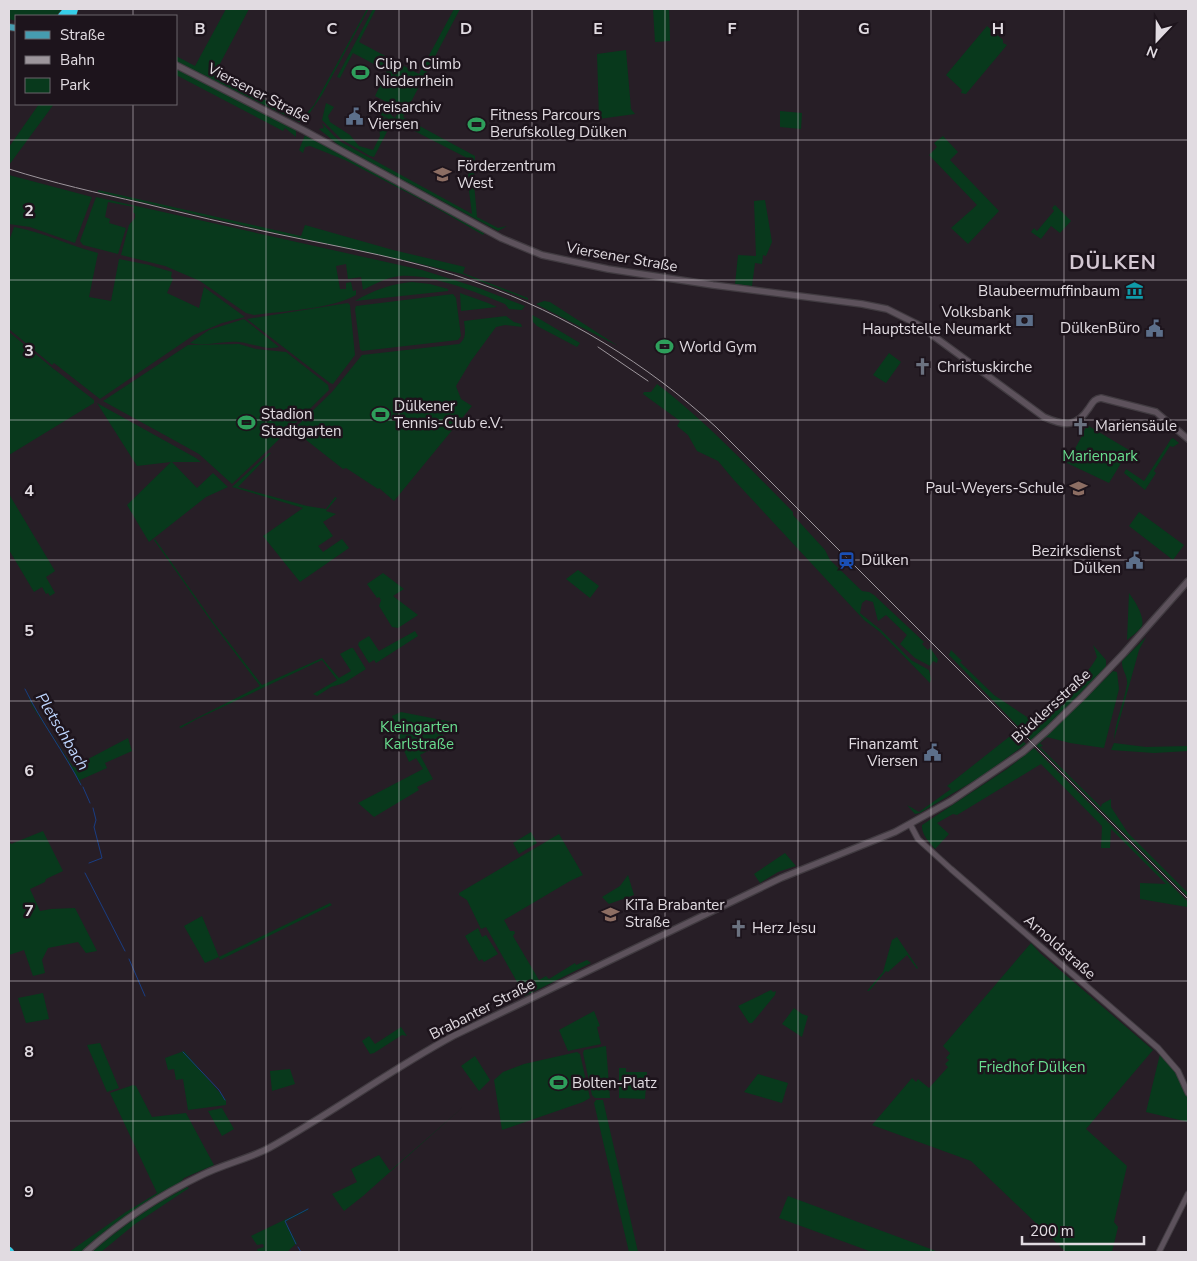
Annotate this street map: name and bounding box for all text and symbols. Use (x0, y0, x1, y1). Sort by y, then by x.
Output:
legend (15, 15, 178, 105)
north arrow (1132, 15, 1182, 65)
text: B (194, 18, 206, 40)
text: C (327, 18, 338, 40)
text: D (460, 18, 472, 40)
text: E (593, 18, 603, 40)
text: F (728, 18, 737, 40)
text: G (858, 18, 870, 40)
text: H (992, 18, 1004, 40)
text: Straße (60, 25, 105, 45)
text: N (1144, 41, 1161, 62)
text: Bahn (60, 50, 95, 70)
place label: Clip 'n Climb Niederrhein (375, 54, 461, 91)
street label: Viersener Straße (203, 58, 314, 128)
sports icon: Clip 'n Climb Niederrhein (351, 63, 371, 83)
text: Park (60, 75, 90, 95)
place label: Kreisarchiv Viersen (367, 97, 441, 134)
place label: Fitness Parcours Berufskolleg Dülken (490, 105, 627, 142)
public building icon: Kreisarchiv Viersen (344, 106, 364, 126)
sports icon: Fitness Parcours Berufskolleg Dülken (466, 114, 486, 134)
place label: Förderzentrum West (457, 156, 556, 193)
school or university icon: Förderzentrum West (433, 165, 453, 185)
text: 2 (24, 200, 34, 222)
street label: Viersener Straße (564, 237, 679, 277)
district label: DÜLKEN (1069, 249, 1157, 276)
place label: Blaubeermuffinbaum (978, 281, 1120, 301)
museum icon: Blaubeermuffinbaum (1124, 281, 1144, 301)
place label: Volksbank Hauptstelle Neumarkt (862, 302, 1012, 339)
bank icon: Volksbank Hauptstelle Neumarkt (1015, 311, 1035, 331)
place label: DülkenBüro (1060, 318, 1140, 338)
public building icon: DülkenBüro (1144, 318, 1164, 338)
sports icon: World Gym (655, 337, 675, 357)
place label: World Gym (679, 337, 757, 357)
text: 3 (24, 340, 34, 362)
church icon: Christuskirche (913, 357, 933, 377)
place label: Christuskirche (937, 357, 1032, 377)
place label: Dülkener Tennis-Club e.V. (394, 396, 503, 433)
place label: Stadion Stadtgarten (261, 404, 342, 441)
sports icon: Dülkener Tennis-Club e.V. (370, 405, 390, 425)
sports icon: Stadion Stadtgarten (237, 413, 257, 433)
church icon: Mariensäule (1071, 416, 1091, 436)
place label: Mariensäule (1095, 416, 1177, 436)
park label: Marienpark (1062, 446, 1138, 466)
place label: Paul-Weyers-Schule (925, 478, 1064, 498)
school or university icon: Paul-Weyers-Schule (1068, 478, 1088, 498)
text: 4 (24, 480, 34, 502)
place label: Bezirksdienst Dülken (1031, 541, 1122, 578)
station icon: Dülken (837, 550, 857, 570)
place label: Dülken (861, 550, 909, 570)
public building icon: Bezirksdienst Dülken (1125, 550, 1145, 570)
text: 5 (24, 620, 34, 642)
street label: Bücklersstraße (1007, 664, 1095, 748)
water label: Pletschbach (30, 688, 94, 775)
park label: Kleingarten Karlstraße (380, 717, 458, 754)
place label: Finanzamt Viersen (848, 734, 919, 771)
public building icon: Finanzamt Viersen (922, 743, 942, 763)
text: 6 (24, 760, 34, 782)
place label: KiTa Brabanter Straße (625, 895, 725, 932)
text: 7 (24, 900, 34, 922)
school or university icon: KiTa Brabanter Straße (601, 904, 621, 924)
street label: Arnoldstraße (1020, 910, 1100, 984)
church icon: Herz Jesu (728, 918, 748, 938)
place label: Herz Jesu (752, 918, 816, 938)
street label: Brabanter Straße (426, 974, 538, 1044)
text: 8 (24, 1041, 34, 1063)
park label: Friedhof Dülken (978, 1057, 1086, 1077)
sports icon: Bolten-Platz (548, 1073, 568, 1093)
place label: Bolten-Platz (572, 1073, 657, 1093)
text: 9 (24, 1181, 34, 1203)
scale bar (1022, 1214, 1144, 1246)
text: 200 m (1030, 1221, 1074, 1241)

